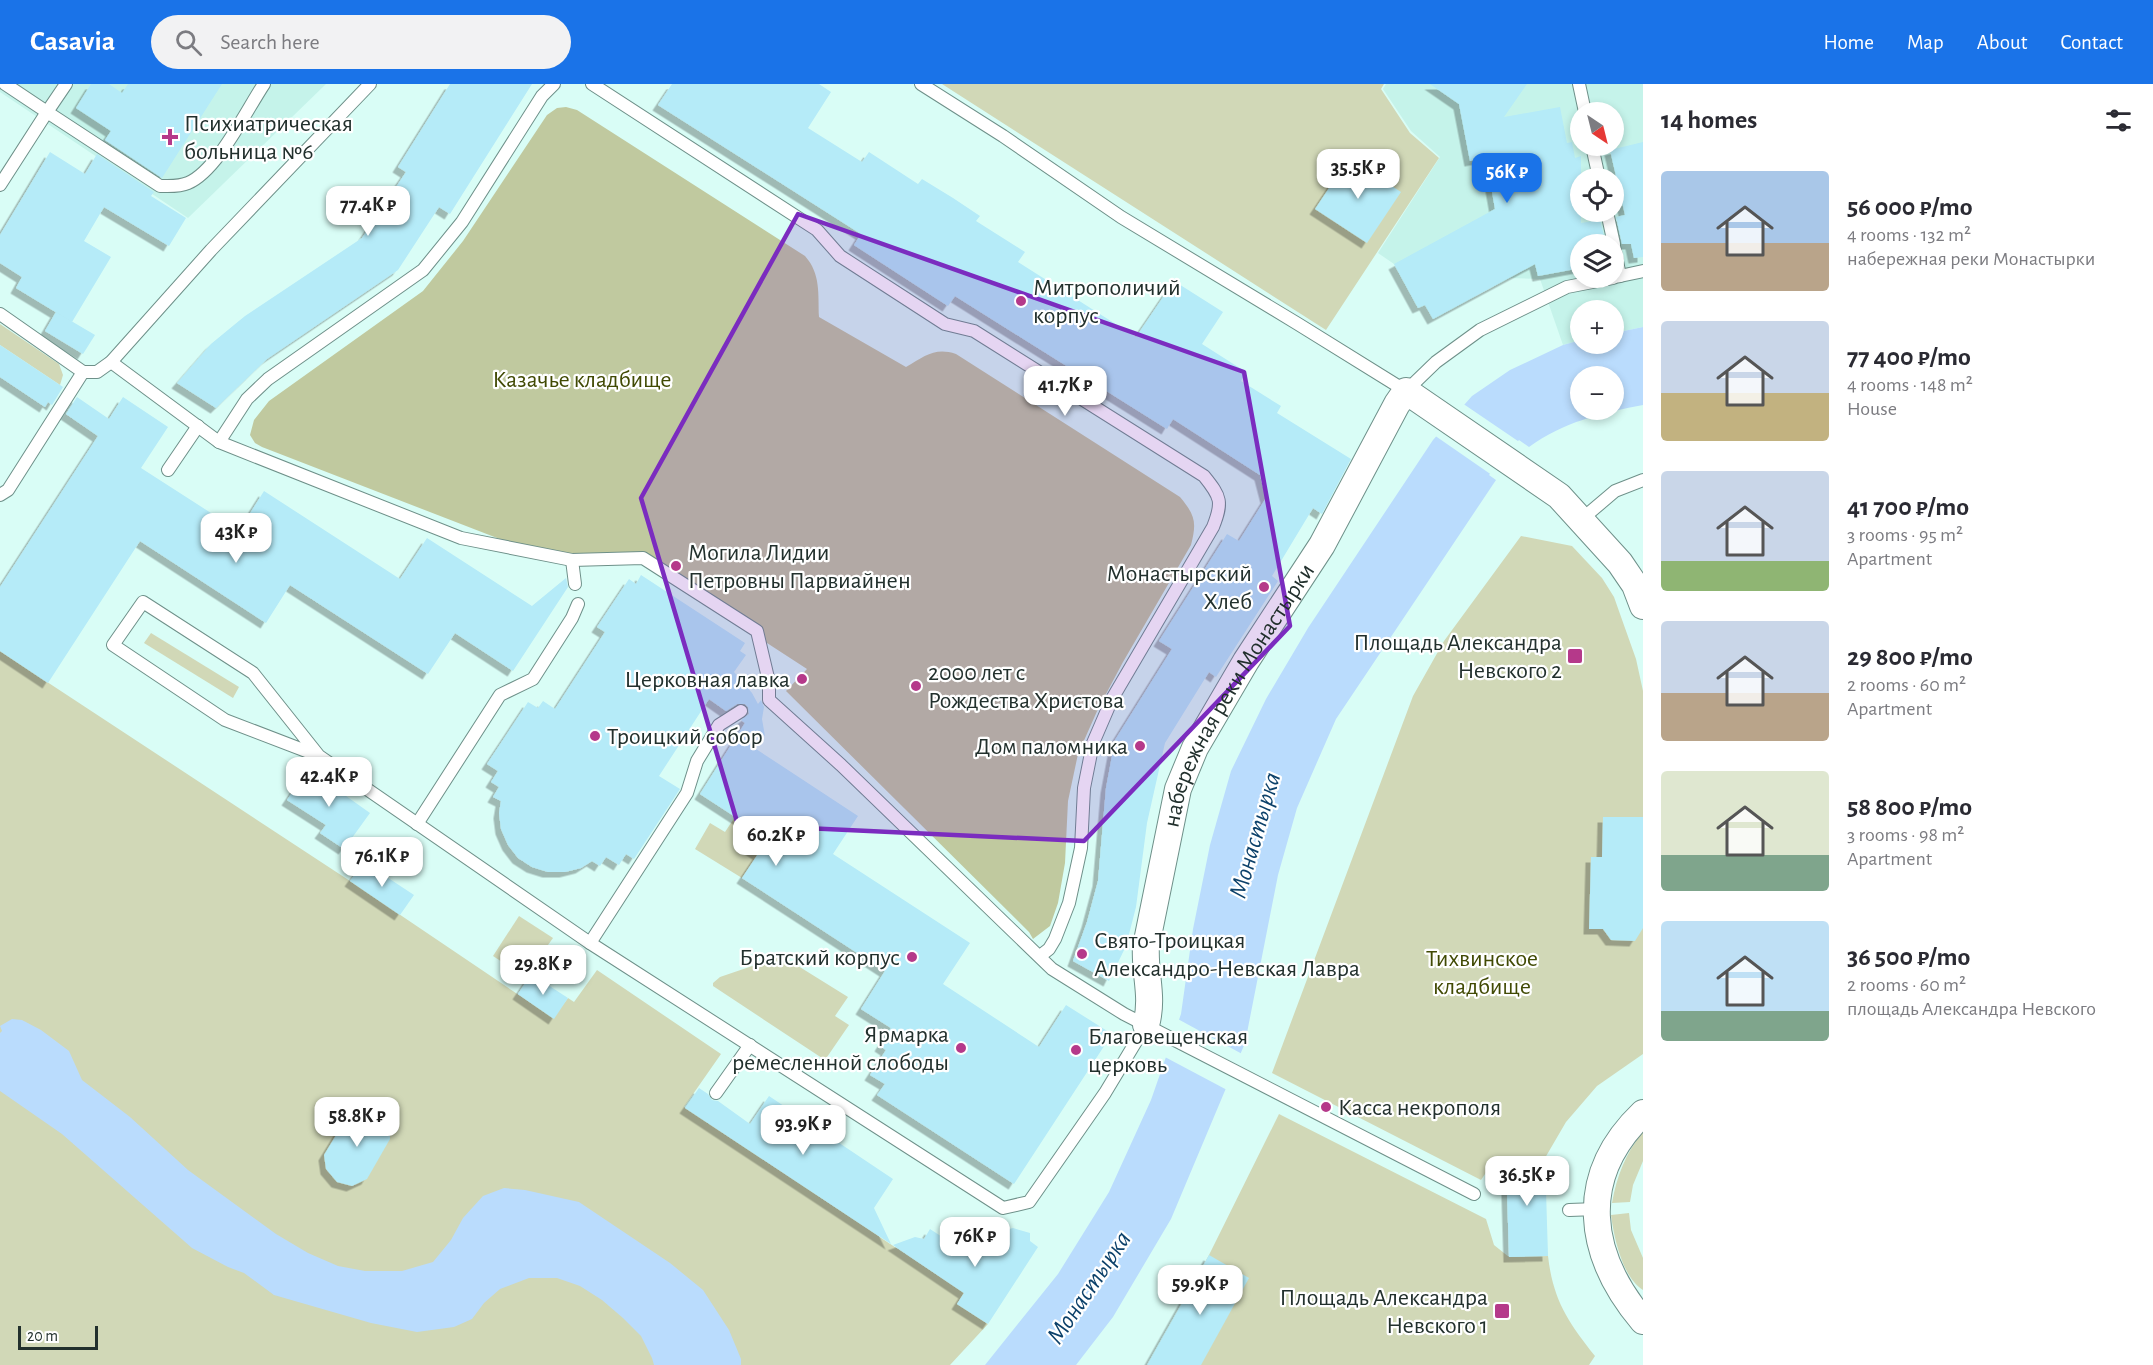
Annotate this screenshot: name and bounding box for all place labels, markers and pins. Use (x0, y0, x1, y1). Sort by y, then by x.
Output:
place label: Психиатрическая больница №6 (184, 112, 353, 164)
marker: Психиатрическая больница №6 (161, 128, 179, 146)
pin: 35.5K ₽ (1303, 149, 1413, 200)
pin: 56K ₽ (1465, 153, 1549, 204)
pin: 77.4K ₽ (313, 186, 423, 237)
place label: Митрополичий корпус (1033, 276, 1181, 328)
marker: Митрополичий корпус (1014, 294, 1028, 308)
pin: 41.7K ₽ (1010, 366, 1120, 417)
pin: 43K ₽ (194, 513, 278, 564)
place label: Могила Лидии Петровны Парвиайнен (688, 541, 911, 593)
marker: Могила Лидии Петровны Парвиайнен (669, 559, 683, 573)
place label: Монастырский Хлеб (1107, 562, 1252, 614)
marker: Монастырский Хлеб (1257, 580, 1271, 594)
place label: Площадь Александра Невского 2 (1354, 631, 1562, 683)
marker: Площадь Александра Невского 2 (1566, 647, 1584, 665)
place label: 2000 лет с Рождества Христова (928, 661, 1124, 713)
place label: Церковная лавка (624, 668, 790, 692)
marker: Церковная лавка (795, 672, 809, 686)
marker: 2000 лет с Рождества Христова (909, 679, 923, 693)
place label: Троицкий собор (607, 725, 763, 749)
marker: Троицкий собор (588, 729, 602, 743)
place label: Дом паломника (975, 735, 1128, 759)
marker: Дом паломника (1133, 739, 1147, 753)
pin: 42.4K ₽ (274, 757, 384, 808)
pin: 60.2K ₽ (721, 816, 831, 867)
pin: 76.1K ₽ (327, 837, 437, 888)
place label: Свято-Троицкая Александро-Невская Лавра (1094, 929, 1360, 981)
pin: 29.8K ₽ (488, 945, 598, 996)
place label: Братский корпус (739, 946, 900, 970)
marker: Свято-Троицкая Александро-Невская Лавра (1075, 947, 1089, 961)
marker: Братский корпус (905, 950, 919, 964)
place label: Ярмарка ремесленной слободы (732, 1023, 949, 1075)
place label: Благовещенская церковь (1088, 1025, 1248, 1077)
marker: Ярмарка ремесленной слободы (954, 1041, 968, 1055)
marker: Благовещенская церковь (1069, 1043, 1083, 1057)
place label: Касса некрополя (1338, 1096, 1501, 1120)
pin: 58.8K ₽ (302, 1097, 412, 1148)
marker: Касса некрополя (1319, 1100, 1333, 1114)
pin: 93.9K ₽ (748, 1105, 858, 1156)
pin: 36.5K ₽ (1472, 1156, 1582, 1207)
pin: 76K ₽ (933, 1217, 1017, 1268)
pin: 59.9K ₽ (1145, 1265, 1255, 1316)
place label: Площадь Александра Невского 1 (1280, 1286, 1488, 1338)
marker: Площадь Александра Невского 1 (1493, 1302, 1511, 1320)

